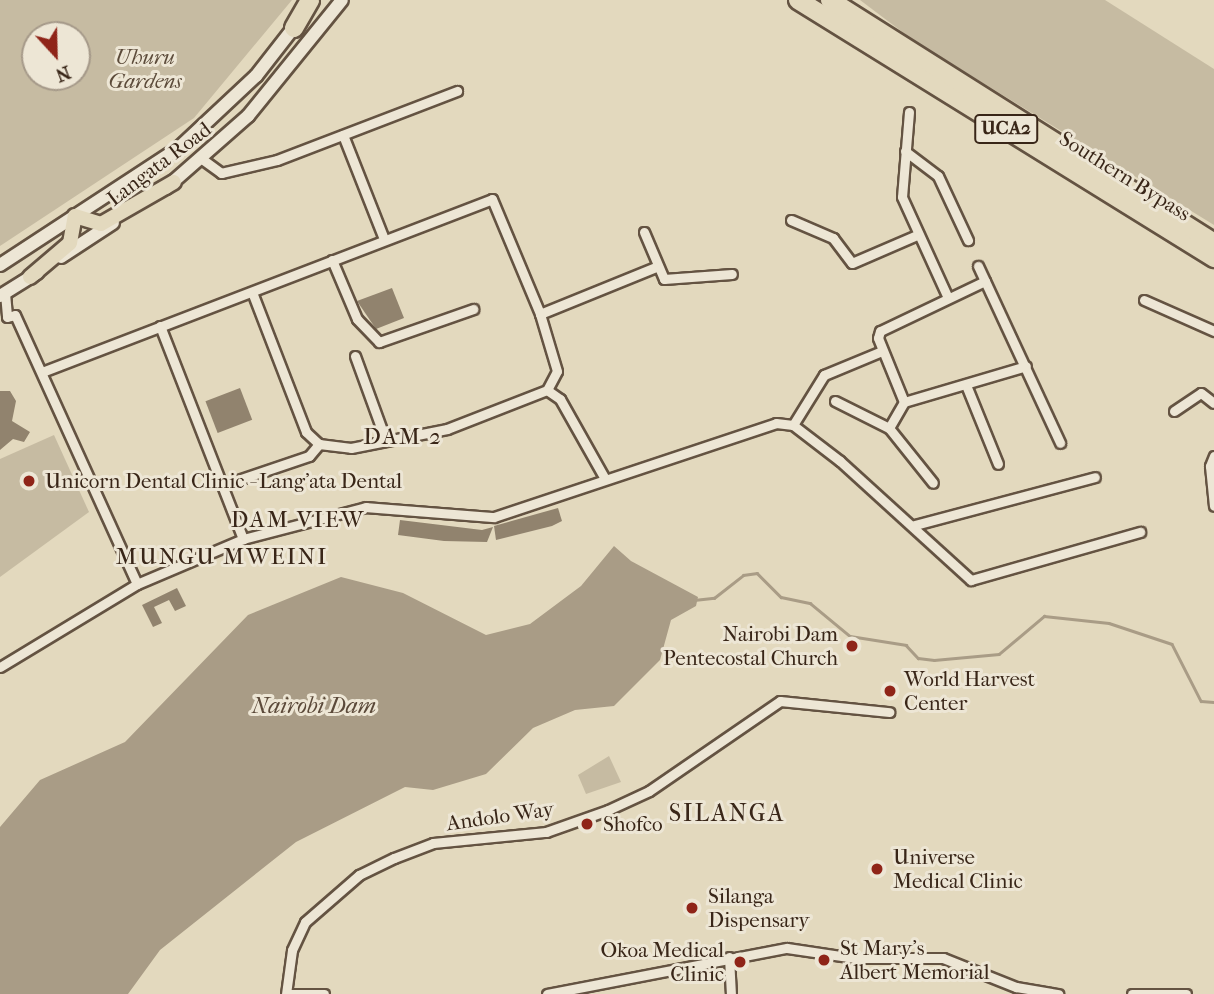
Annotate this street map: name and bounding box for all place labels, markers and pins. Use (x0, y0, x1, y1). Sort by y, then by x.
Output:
place label: Unicorn Dental Clinic - Lang'ata Dental (45, 468, 402, 494)
marker: Unicorn Dental Clinic - Lang'ata Dental (19, 471, 39, 491)
place label: Nairobi Dam Pentecostal Church (663, 621, 838, 671)
marker: Nairobi Dam Pentecostal Church (844, 638, 860, 654)
place label: World Harvest Center (904, 666, 1035, 716)
marker: World Harvest Center (882, 683, 898, 699)
place label: Shofco (603, 811, 663, 837)
marker: Shofco (577, 814, 597, 834)
place label: Universe Medical Clinic (893, 844, 1023, 894)
marker: Universe Medical Clinic (867, 859, 887, 879)
place label: Silanga Dispensary (708, 883, 810, 933)
marker: Silanga Dispensary (682, 898, 702, 918)
place label: St Mary's Albert Memorial (840, 935, 990, 985)
place label: Okoa Medical Clinic (600, 937, 724, 987)
marker: St Mary's Albert Memorial (814, 950, 834, 970)
marker: Okoa Medical Clinic (730, 952, 750, 972)

